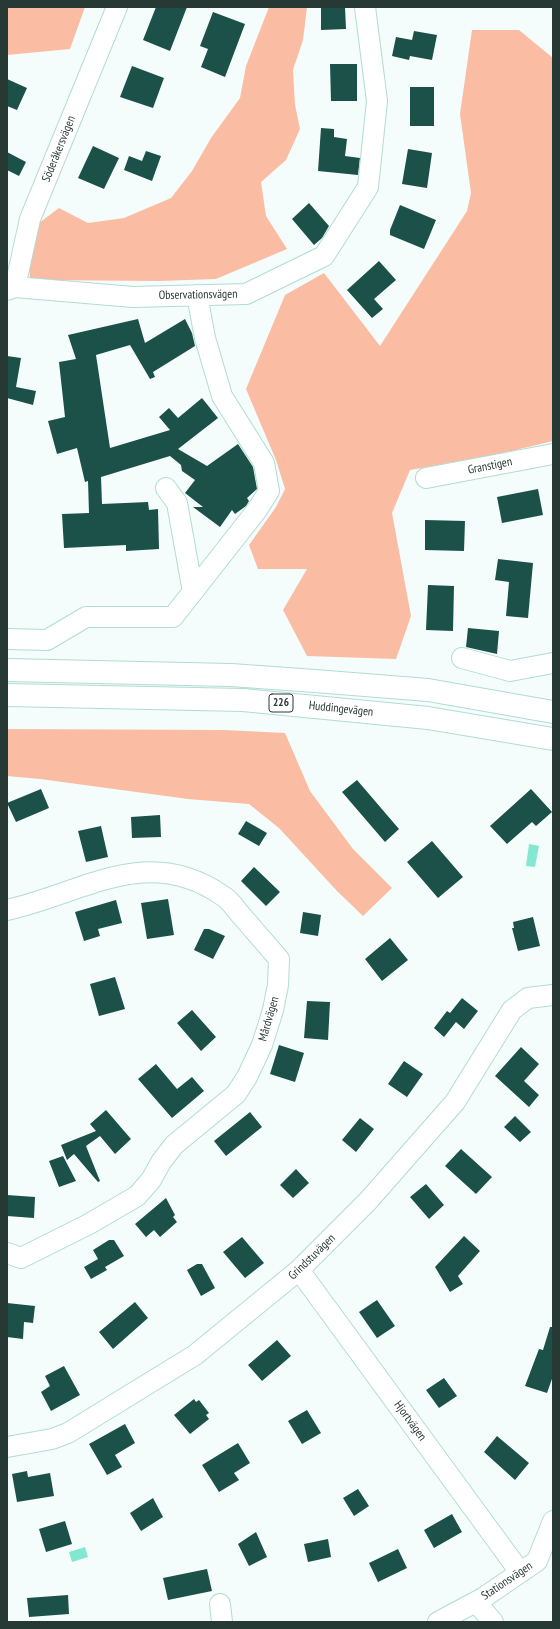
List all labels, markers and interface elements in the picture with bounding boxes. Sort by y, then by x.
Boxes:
street label: Söderåkersvägen [39,114,79,184]
street label: Observationsvägen [158,287,238,303]
street label: Granstigen [467,455,513,477]
road number: 226 [269,694,293,712]
street label: Huddingevägen [308,698,374,720]
street label: Mårdvägen [256,995,282,1043]
street label: Grindstuvägen [286,1231,338,1283]
street label: Hjortvägen [391,1398,429,1444]
street label: Stationsvägen [479,1559,535,1603]

